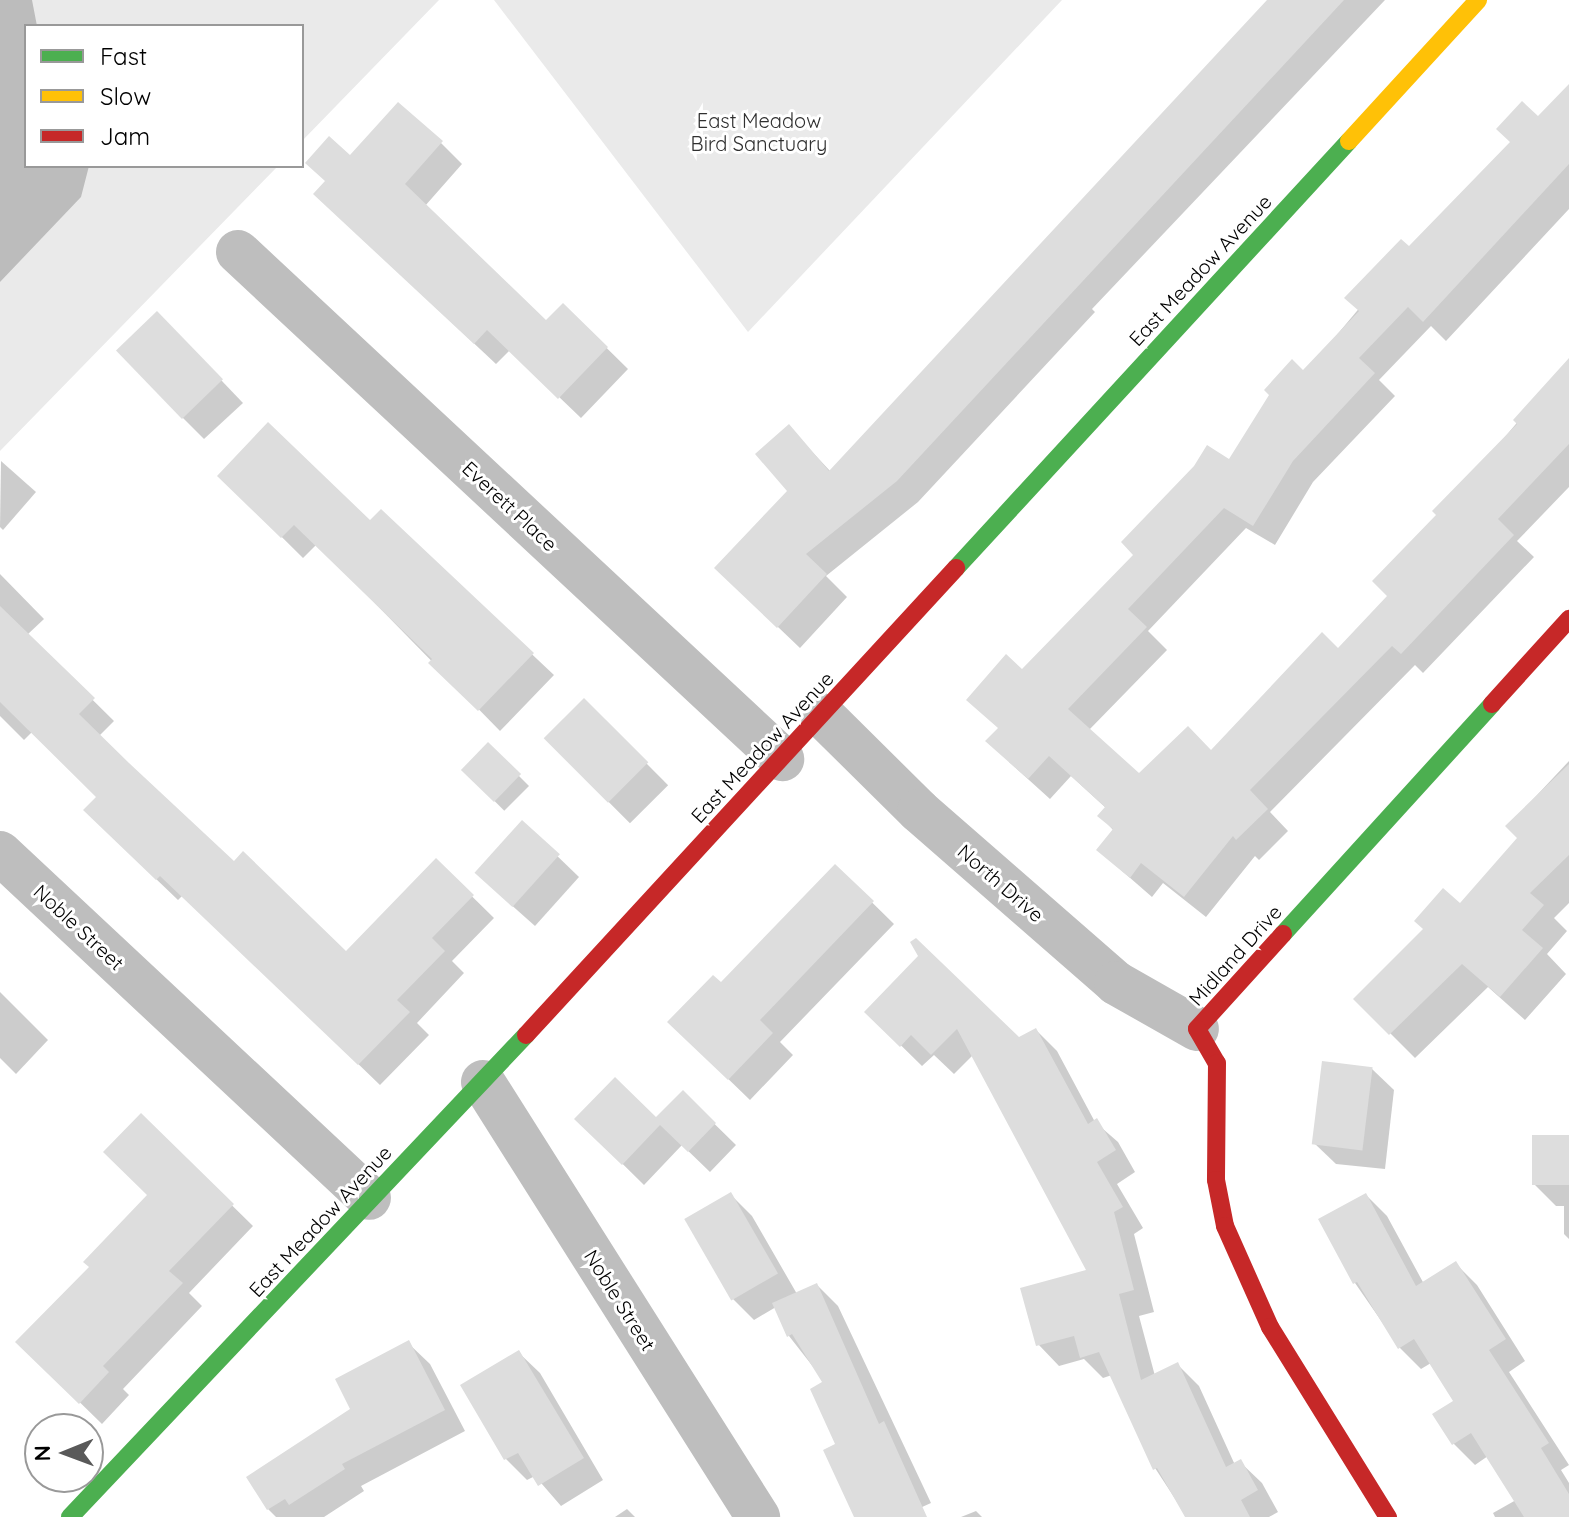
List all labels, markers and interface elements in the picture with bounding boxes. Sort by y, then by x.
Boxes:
legend [24,24,304,168]
text: Fast [100,41,147,71]
text: Slow [100,81,151,111]
park label: East Meadow Bird Sanctuary [691,108,827,155]
text: Jam [100,121,150,151]
street label: East Meadow Avenue [1124,189,1276,351]
street label: Everett Place [458,456,562,556]
street label: East Meadow Avenue [686,666,838,828]
street label: North Drive [953,839,1049,927]
street label: Noble Street [29,879,129,975]
street label: Midland Drive [1184,900,1286,1010]
street label: East Meadow Avenue [244,1140,396,1302]
street label: Noble Street [579,1245,661,1355]
north arrow [24,1413,104,1493]
text: N [28,1445,56,1462]

